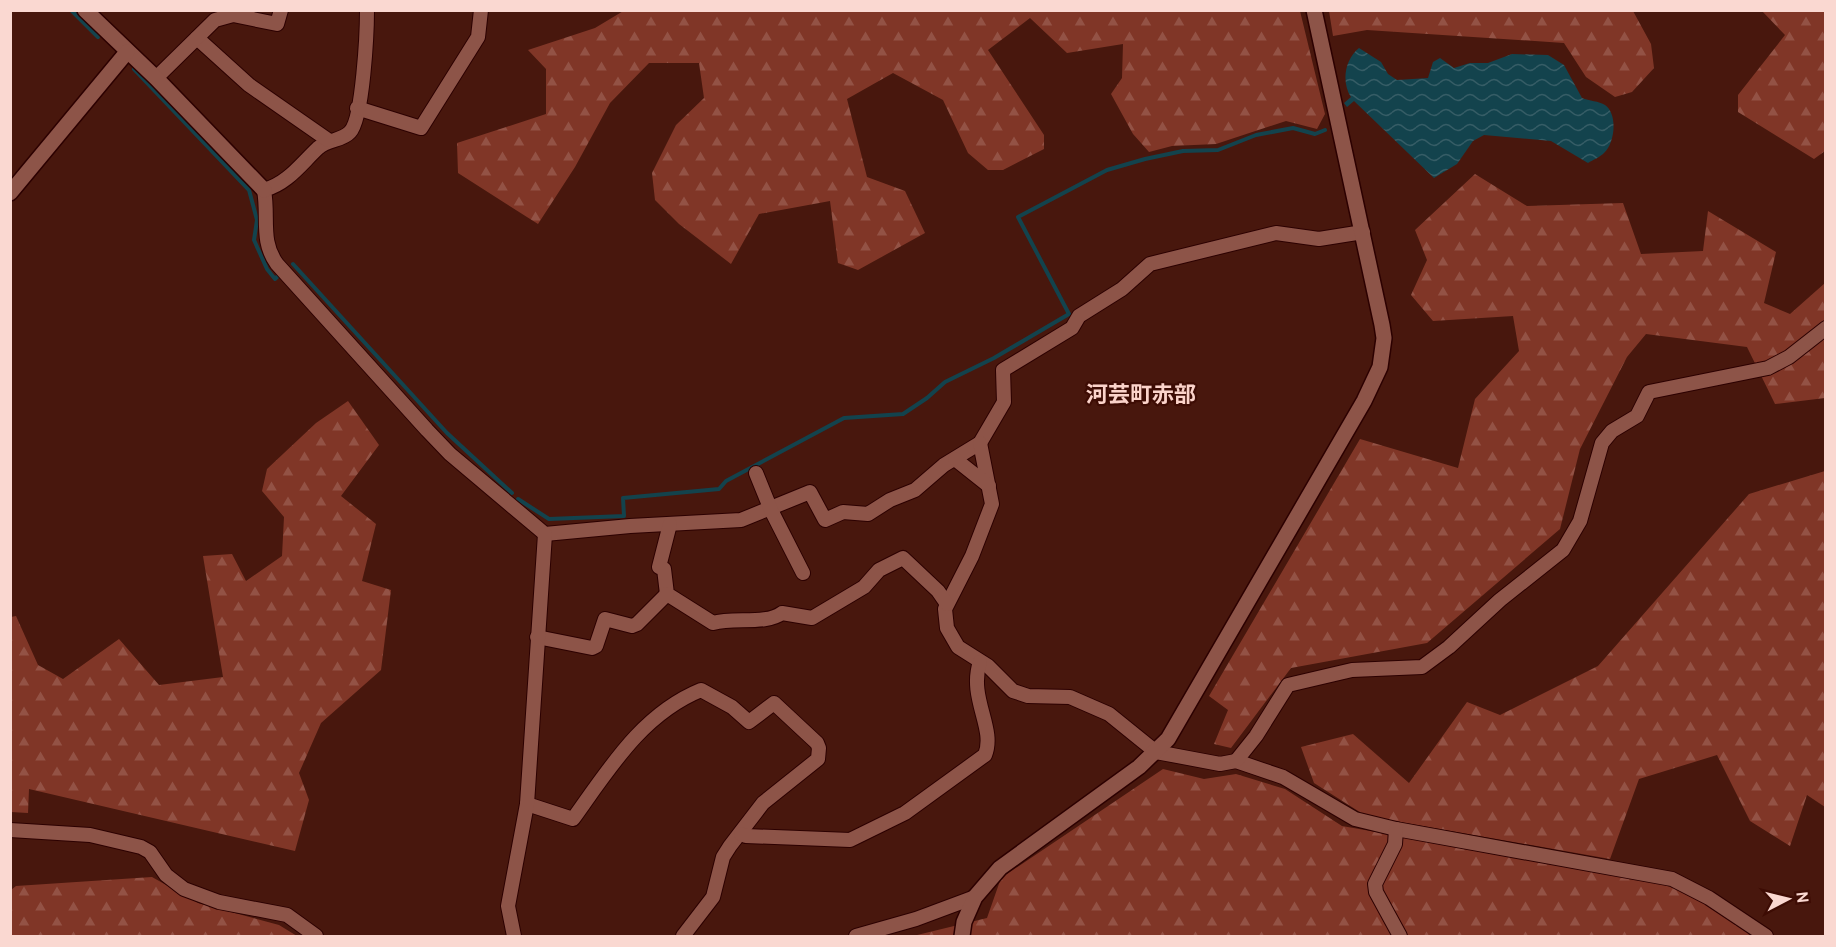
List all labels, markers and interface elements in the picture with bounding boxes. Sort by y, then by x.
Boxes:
district label: 河芸町赤部 [1086,383,1196,410]
north arrow [1758,869,1818,929]
text: N [1790,890,1812,904]

